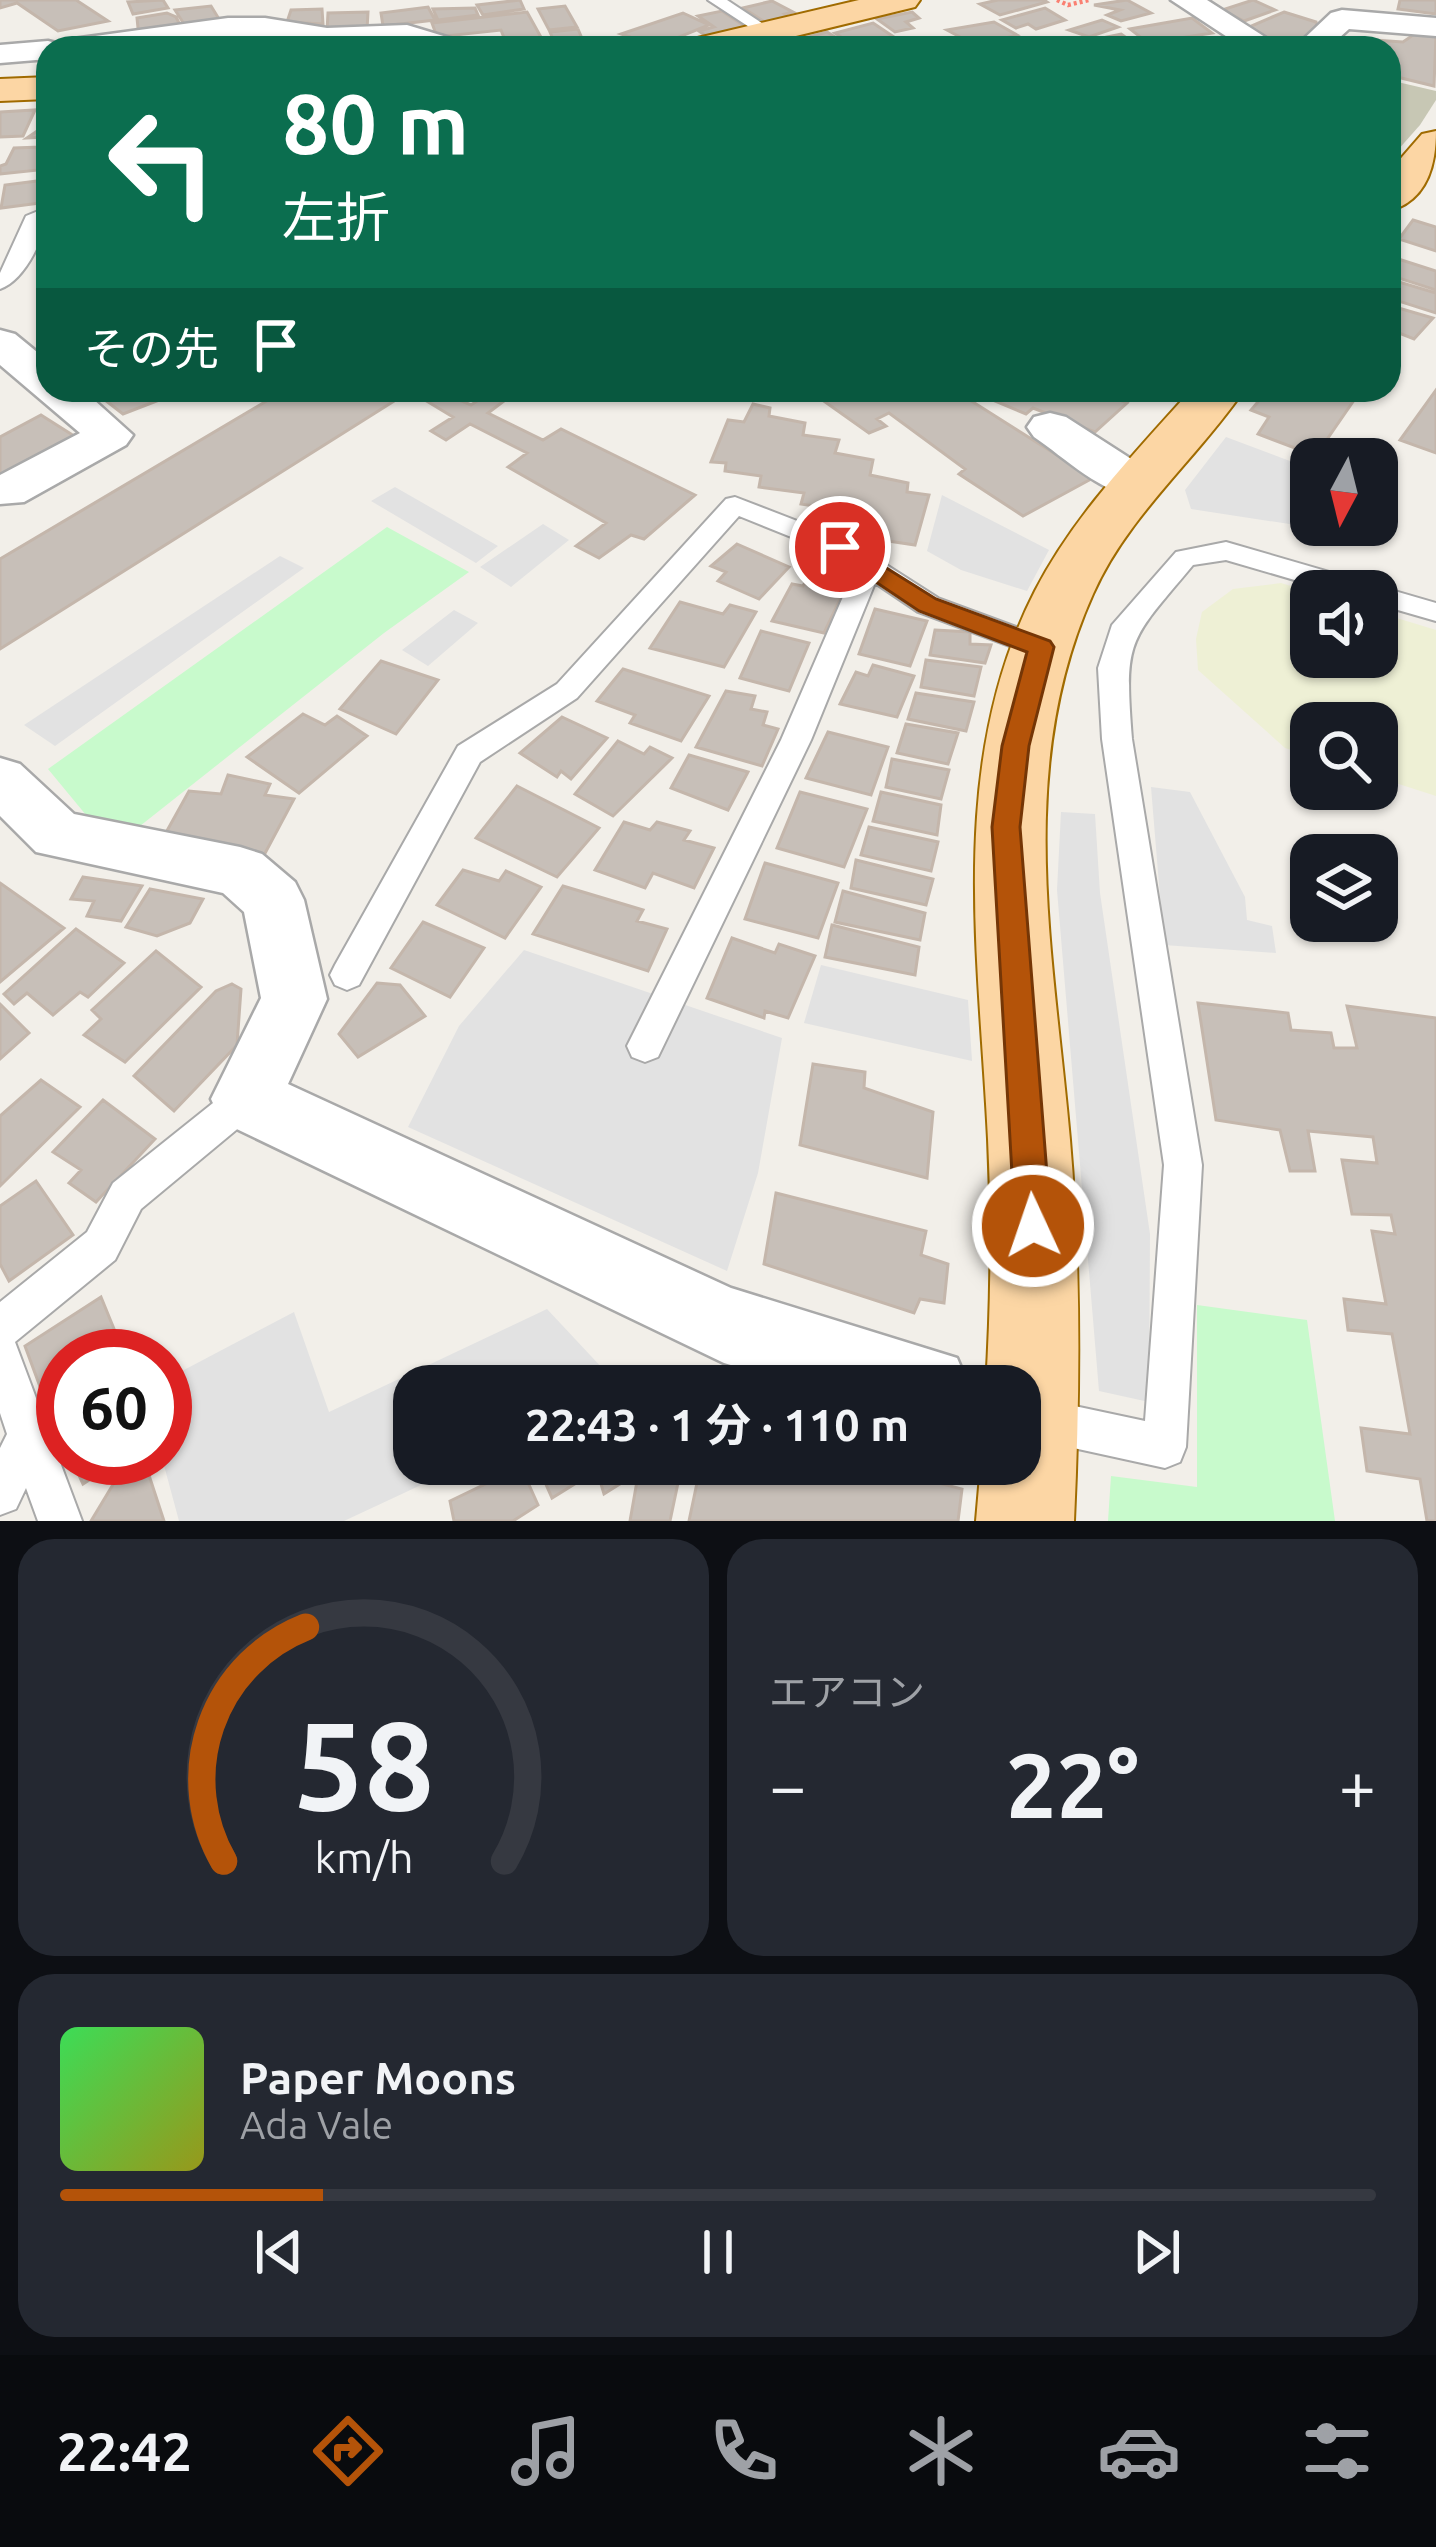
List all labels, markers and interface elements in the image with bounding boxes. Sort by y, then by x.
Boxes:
text: 80 m [282,76,469,170]
icon: left [84,84,240,240]
text: 左折 [282,187,390,247]
icon: arrive [243,312,309,378]
text: その先 [84,323,219,374]
north arrow [1290,438,1398,546]
map controls [1290,438,1398,942]
pin [789,496,891,598]
icon: arrive [807,514,873,580]
button: sound [1290,570,1398,678]
button: search [1290,702,1398,810]
button: layers [1290,834,1398,942]
position arrow [970,1163,1096,1289]
speed limit sign: 60 [36,1329,192,1485]
text: 22:43 · 1 分 · 110 m [525,1399,909,1450]
text: エアコン [769,1670,925,1713]
text: 58 [293,1694,434,1834]
text: 22° [1006,1734,1139,1835]
text: − [769,1748,806,1822]
text: + [1339,1748,1376,1822]
text: km/h [314,1832,413,1880]
text: Paper Moons [240,2052,516,2103]
text: Ada Vale [240,2103,393,2146]
icon: previous [246,2219,312,2285]
icon: pause [685,2219,751,2285]
icon: next [1124,2219,1190,2285]
icon: directions [306,2409,390,2493]
icon: music [504,2409,588,2493]
icon: phone [702,2409,786,2493]
icon: climate [899,2409,983,2493]
icon: car [1097,2409,1181,2493]
icon: filters [1295,2409,1379,2493]
text: 22:42 [57,2421,192,2481]

